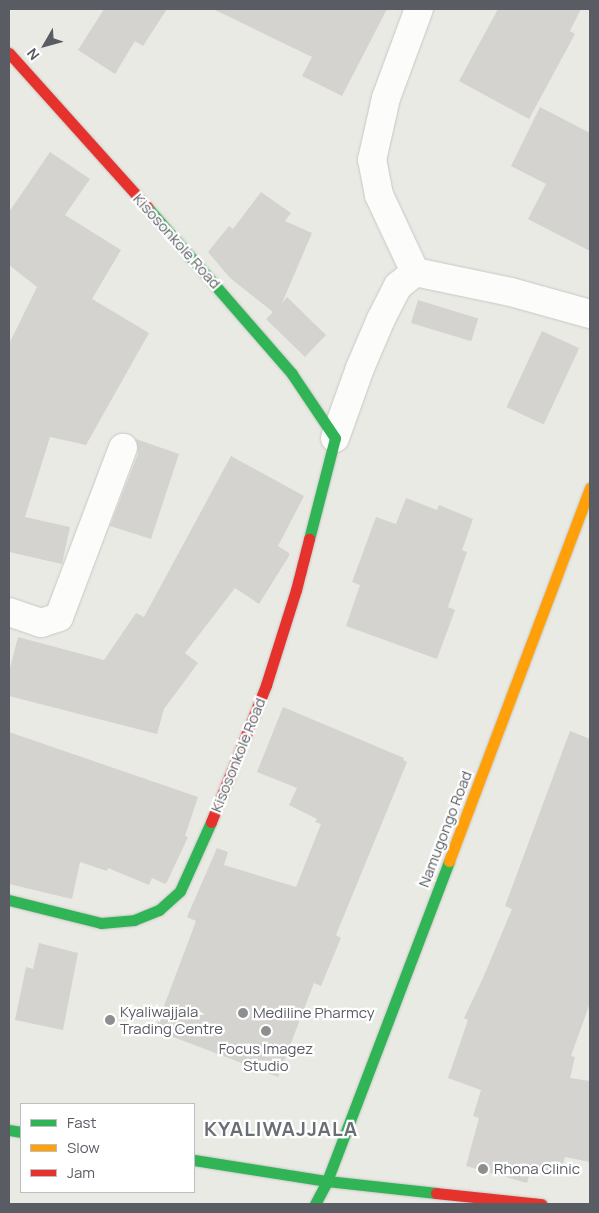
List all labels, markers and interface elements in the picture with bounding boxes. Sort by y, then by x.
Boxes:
north arrow [20,20,70,70]
text: N [22,45,43,64]
street label: Kisosonkole Road [130,190,224,292]
street label: Kisosonkole Road [207,695,269,815]
street label: Namugongo Road [415,768,475,890]
place label: Kyaliwajjala Trading Centre [120,1002,223,1037]
place label: Mediline Pharmcy [253,1004,375,1022]
marker: Mediline Pharmcy [237,1007,249,1019]
marker: Kyaliwajjala Trading Centre [104,1014,116,1026]
marker: Focus Imagez Studio [260,1025,272,1037]
place label: Focus Imagez Studio [219,1039,313,1074]
legend [20,1103,195,1193]
text: Fast [67,1112,96,1133]
district label: KYALIWAJJALA [202,1116,360,1140]
text: Slow [67,1137,100,1158]
place label: Rhona Clinic [494,1160,580,1178]
text: Jam [67,1162,95,1183]
marker: Rhona Clinic [476,1162,490,1176]

